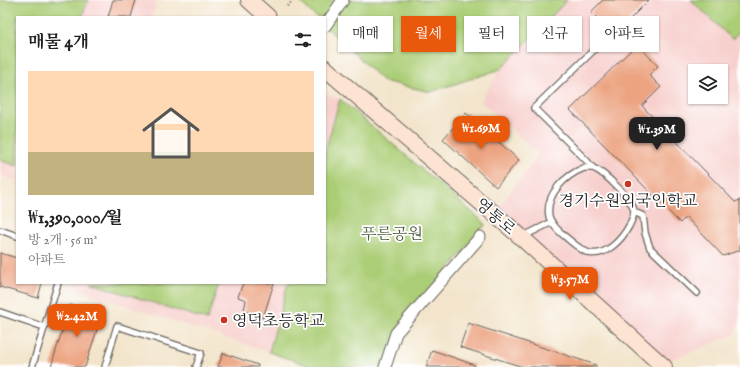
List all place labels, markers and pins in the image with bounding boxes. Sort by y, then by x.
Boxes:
pin: ₩1.69M [448,116,514,150]
pin: ₩1.39M [624,117,690,151]
marker: 경기수원외국인학교 [623,179,633,189]
place label: 경기수원외국인학교 [558,192,698,212]
pin: ₩3.57M [537,267,603,301]
pin: ₩2.42M [44,304,110,338]
place label: 영덕초등학교 [232,312,325,332]
marker: 영덕초등학교 [219,315,229,325]

